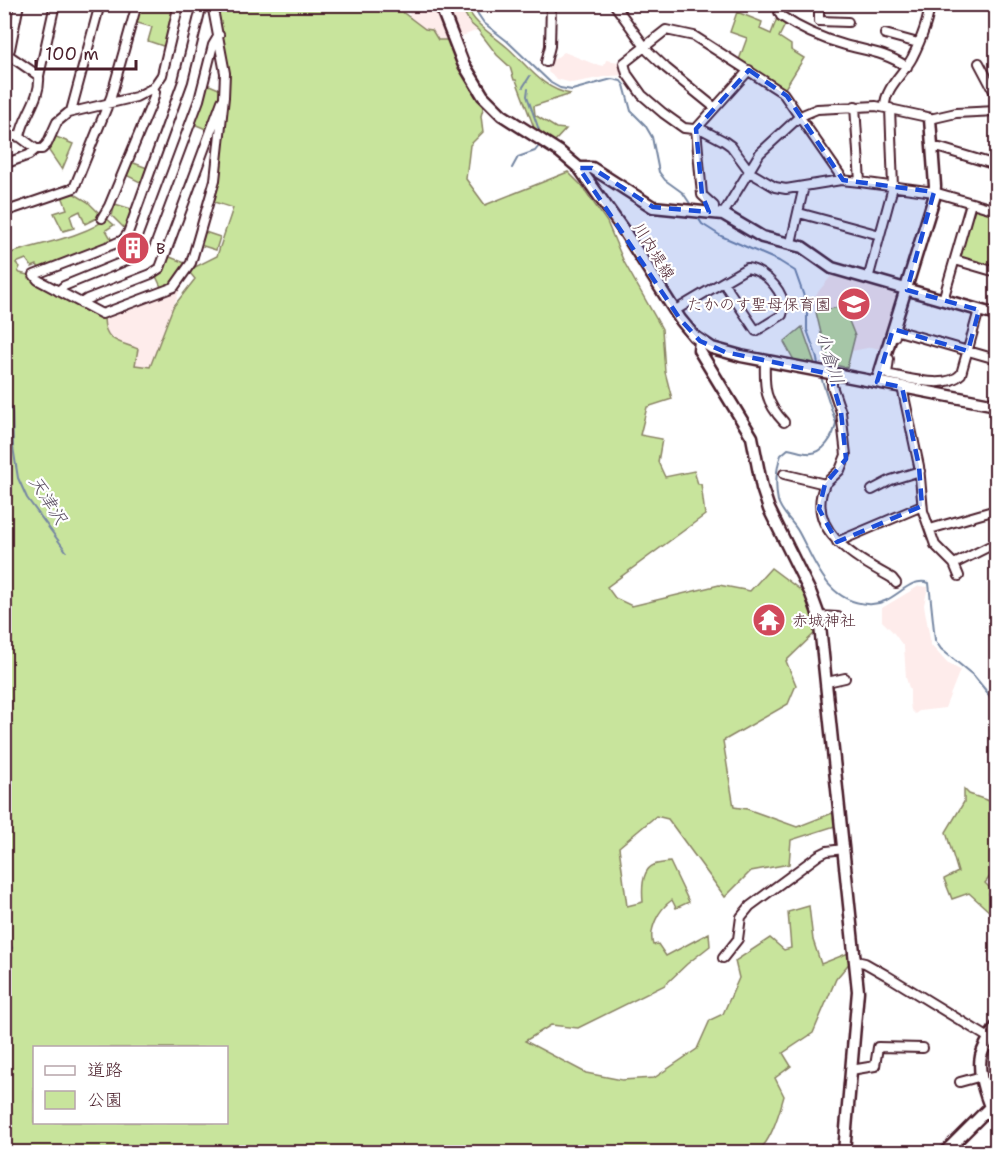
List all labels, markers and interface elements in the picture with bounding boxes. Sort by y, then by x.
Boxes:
scale bar [36,33,136,71]
text: 100 m [45,42,99,66]
street label: 川内堤線 [628,218,680,284]
building icon: B [115,230,151,266]
place label: B [156,238,165,259]
school or university icon: たかのす聖母保育園 [836,286,872,322]
place label: たかのす聖母保育園 [687,294,831,315]
water label: 小倉川 [811,329,849,387]
water label: 天津沢 [23,471,73,530]
temple icon: 赤城神社 [751,602,787,638]
place label: 赤城神社 [792,610,856,631]
legend [33,1046,228,1124]
text: 道路 [87,1058,123,1082]
text: 公園 [87,1088,123,1112]

